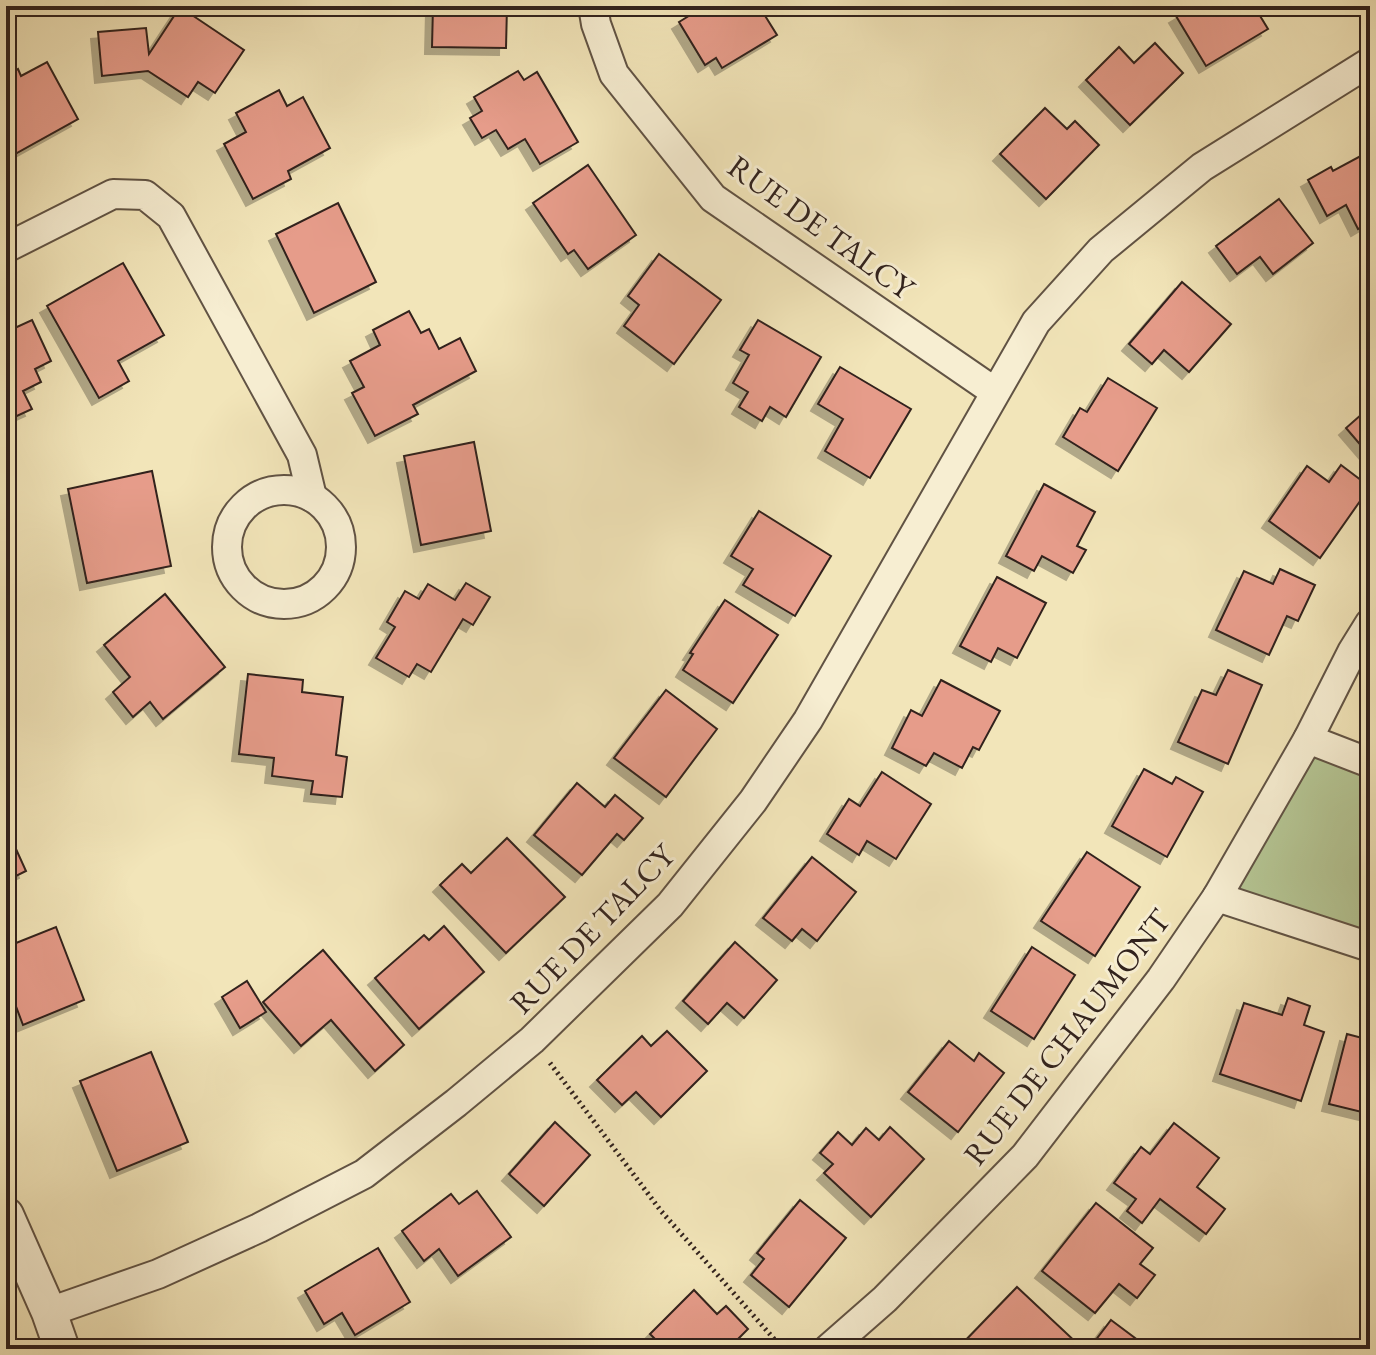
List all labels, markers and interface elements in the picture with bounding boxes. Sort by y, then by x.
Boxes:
street label: RUE DE TALCY [720,145,924,310]
street label: RUE DE TALCY [500,834,685,1023]
street label: RUE DE CHAUMONT [954,900,1181,1174]

